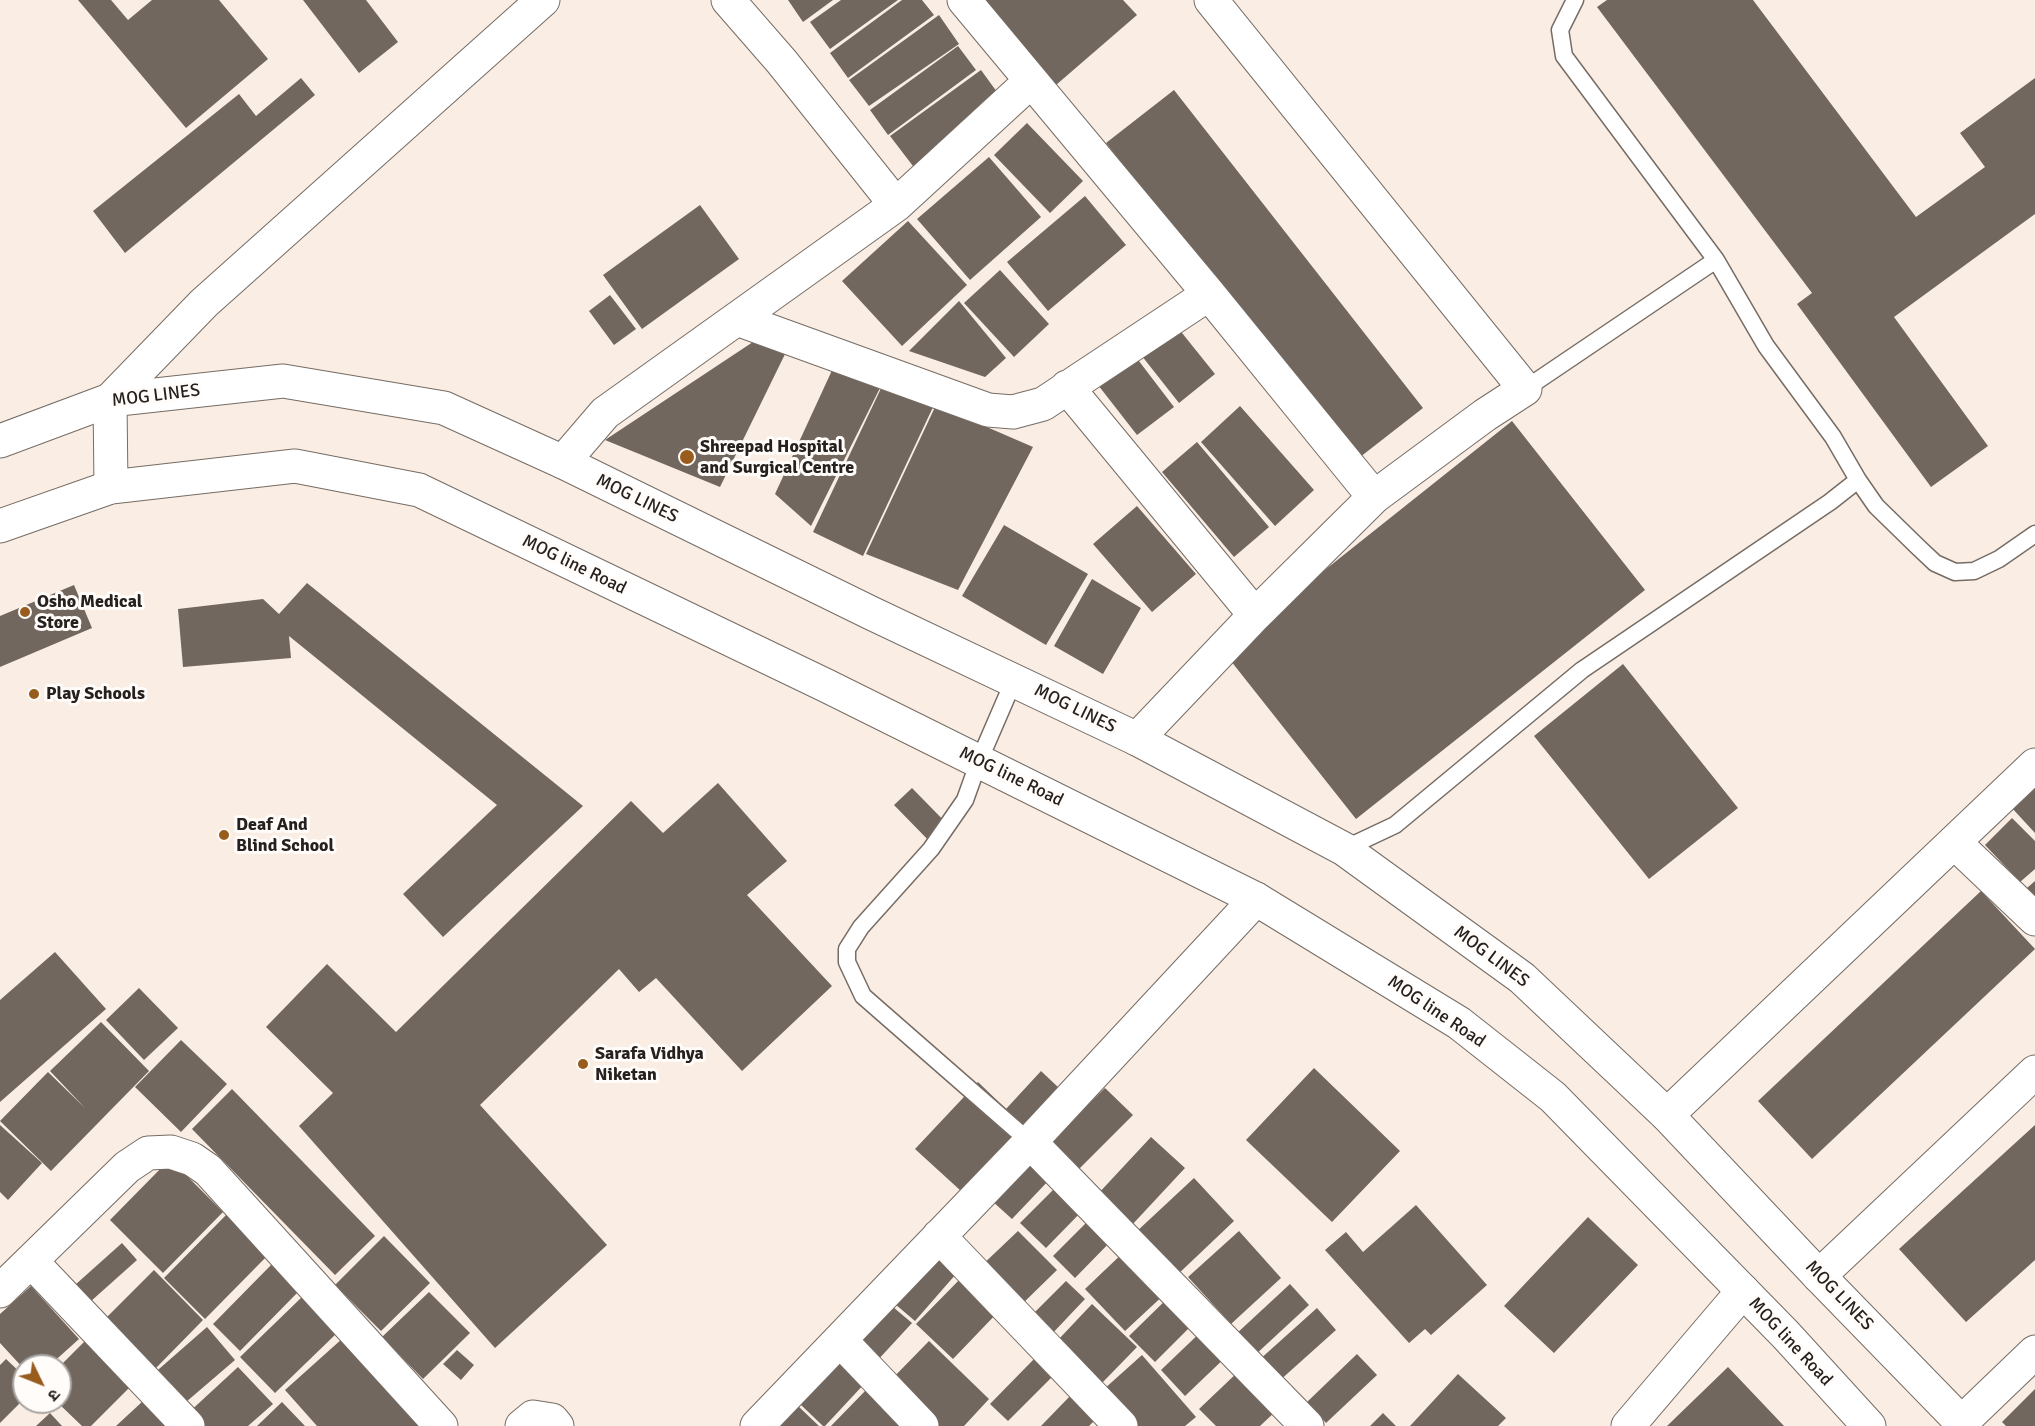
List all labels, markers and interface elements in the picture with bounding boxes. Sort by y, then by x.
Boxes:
street label: MOG LINES [111,380,201,412]
place label: Shreepad Hospital and Surgical Centre [700,436,854,478]
marker: Shreepad Hospital and Surgical Centre [678,448,696,466]
street label: MOG LINES [592,470,682,528]
street label: MOG line Road [518,530,630,600]
place label: Osho Medical Store [37,591,142,634]
marker: Osho Medical Store [18,605,32,619]
street label: MOG LINES [1030,680,1120,738]
place label: Play Schools [46,683,145,705]
marker: Play Schools [27,687,41,701]
street label: MOG line Road [955,742,1067,812]
place label: Deaf And Blind School [236,814,334,856]
marker: Deaf And Blind School [217,828,231,842]
street label: MOG LINES [1449,922,1533,992]
street label: MOG line Road [1383,971,1489,1053]
place label: Sarafa Vidhya Niketan [595,1043,704,1086]
marker: Sarafa Vidhya Niketan [576,1057,590,1071]
street label: MOG LINES [1800,1257,1878,1335]
street label: MOG line Road [1743,1293,1837,1391]
north arrow [12,1354,72,1414]
text: उ [43,1385,64,1405]

